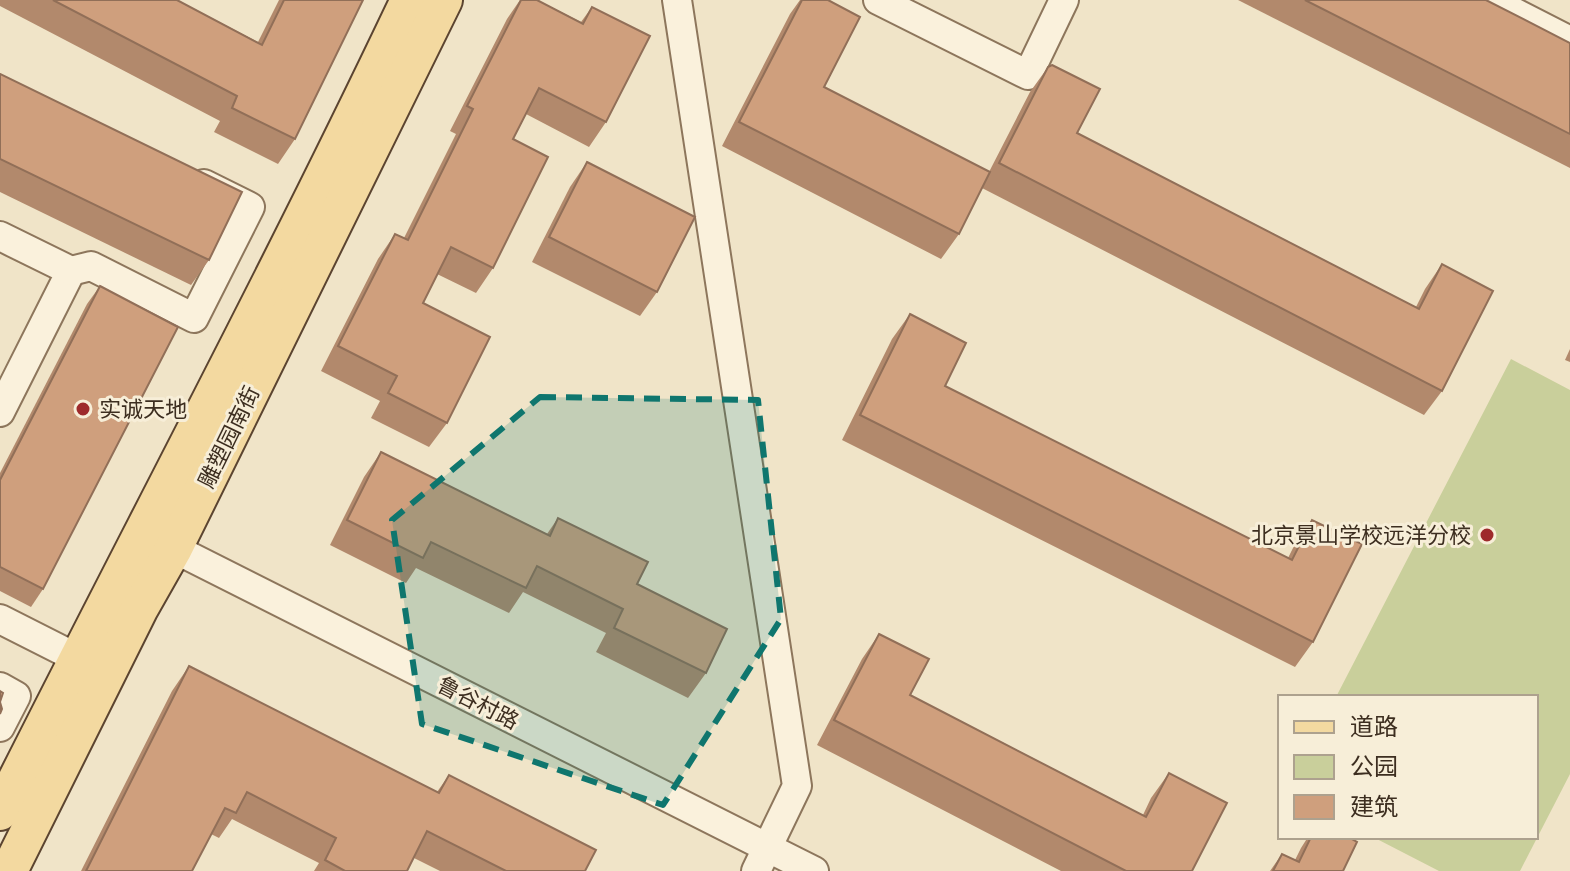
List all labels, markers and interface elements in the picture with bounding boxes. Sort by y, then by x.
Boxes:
street label: 雕塑园南街 [194,382,264,492]
place label: 实诚天地 [99,397,187,422]
marker: 实诚天地 [74,400,92,418]
place label: 北京景山学校远洋分校 [1251,523,1471,548]
marker: 北京景山学校远洋分校 [1478,526,1496,544]
street label: 鲁谷村路 [433,672,523,734]
legend [1278,695,1538,839]
text: 道路 [1350,713,1398,740]
text: 公园 [1350,753,1398,780]
text: 建筑 [1350,793,1398,820]

